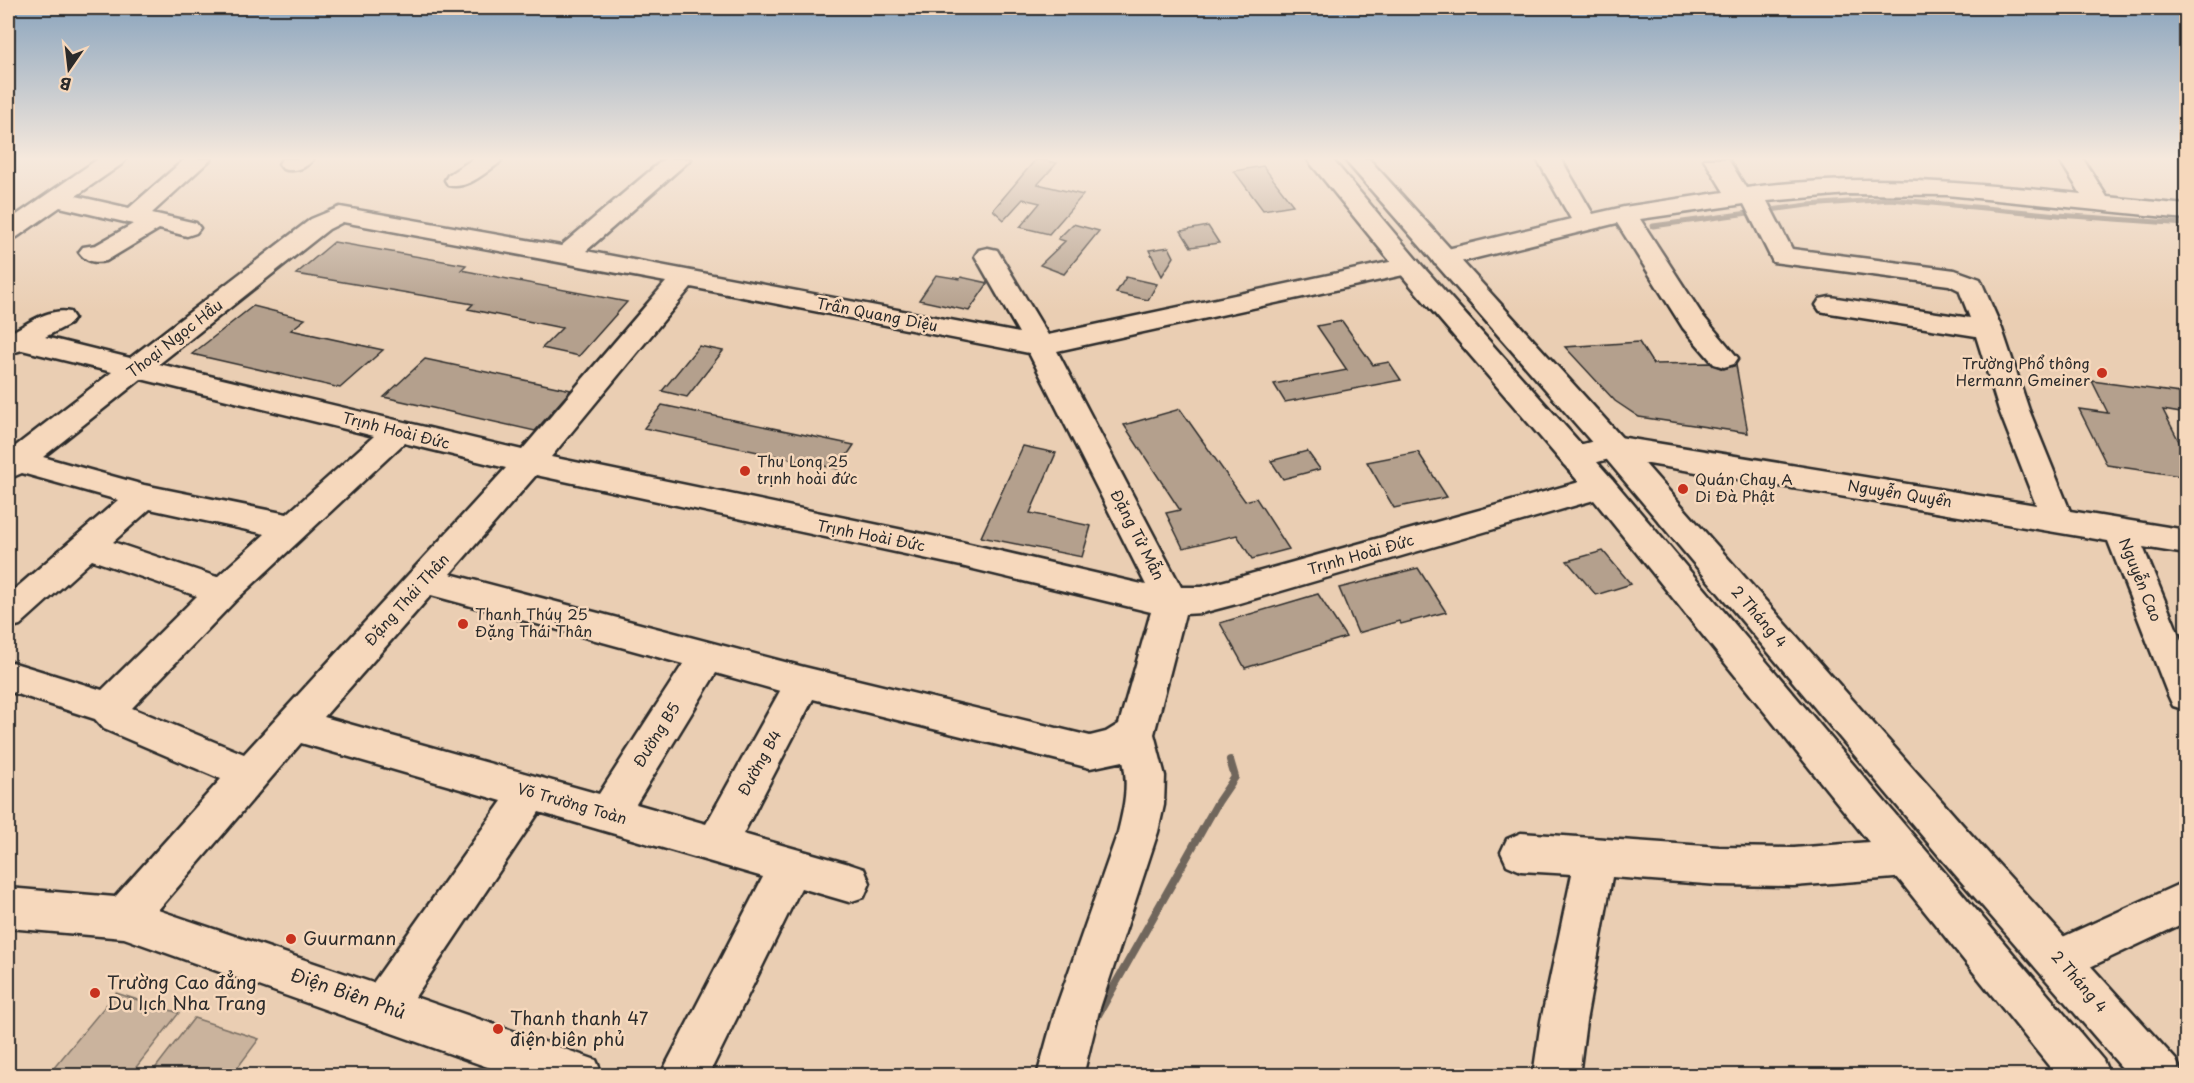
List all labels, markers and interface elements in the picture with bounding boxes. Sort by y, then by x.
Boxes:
north arrow [39,39,99,99]
text: B [57,72,73,97]
street label: Trần Quang Diệu [815,291,940,337]
street label: Thoại Ngọc Hầu [121,293,227,383]
place label: Trường Phổ thông Hermann Gmeiner [1956,351,2090,391]
marker: Trường Phổ thông Hermann Gmeiner [2095,366,2109,380]
street label: Trịnh Hoài Đức [340,405,453,454]
place label: Thu Long 25 trịnh hoài đức [757,449,858,489]
marker: Thu Long 25 trịnh hoài đức [738,464,752,478]
place label: Quán Chay A Di Đà Phật [1695,467,1793,507]
street label: Nguyễn Quyền [1846,473,1954,512]
marker: Quán Chay A Di Đà Phật [1676,482,1690,496]
street label: Đặng Tử Mẫn [1106,485,1171,584]
street label: Trịnh Hoài Đức [815,513,928,556]
street label: Trịnh Hoài Đức [1305,527,1417,580]
street label: Nguyễn Cao [2114,534,2169,625]
street label: Đặng Thái Thân [358,548,454,650]
street label: 2 Tháng 4 [1727,580,1794,652]
place label: Thanh Thúy 25 Đặng Thái Thân [475,602,592,642]
marker: Thanh Thúy 25 Đặng Thái Thân [456,617,470,631]
street label: Đường B5 [627,697,685,771]
street label: Đường B4 [731,725,786,800]
street label: Võ Trường Toàn [515,776,630,829]
place label: Guurmann [303,924,396,951]
marker: Guurmann [284,932,298,946]
street label: 2 Tháng 4 [2047,945,2114,1017]
street label: Điện Biên Phủ [287,960,410,1025]
place label: Trường Cao đẳng Du lịch Nha Trang [107,968,266,1016]
marker: Trường Cao đẳng Du lịch Nha Trang [88,986,102,1000]
place label: Thanh thanh 47 điện biên phủ [510,1004,649,1052]
marker: Thanh thanh 47 điện biên phủ [491,1022,505,1036]

